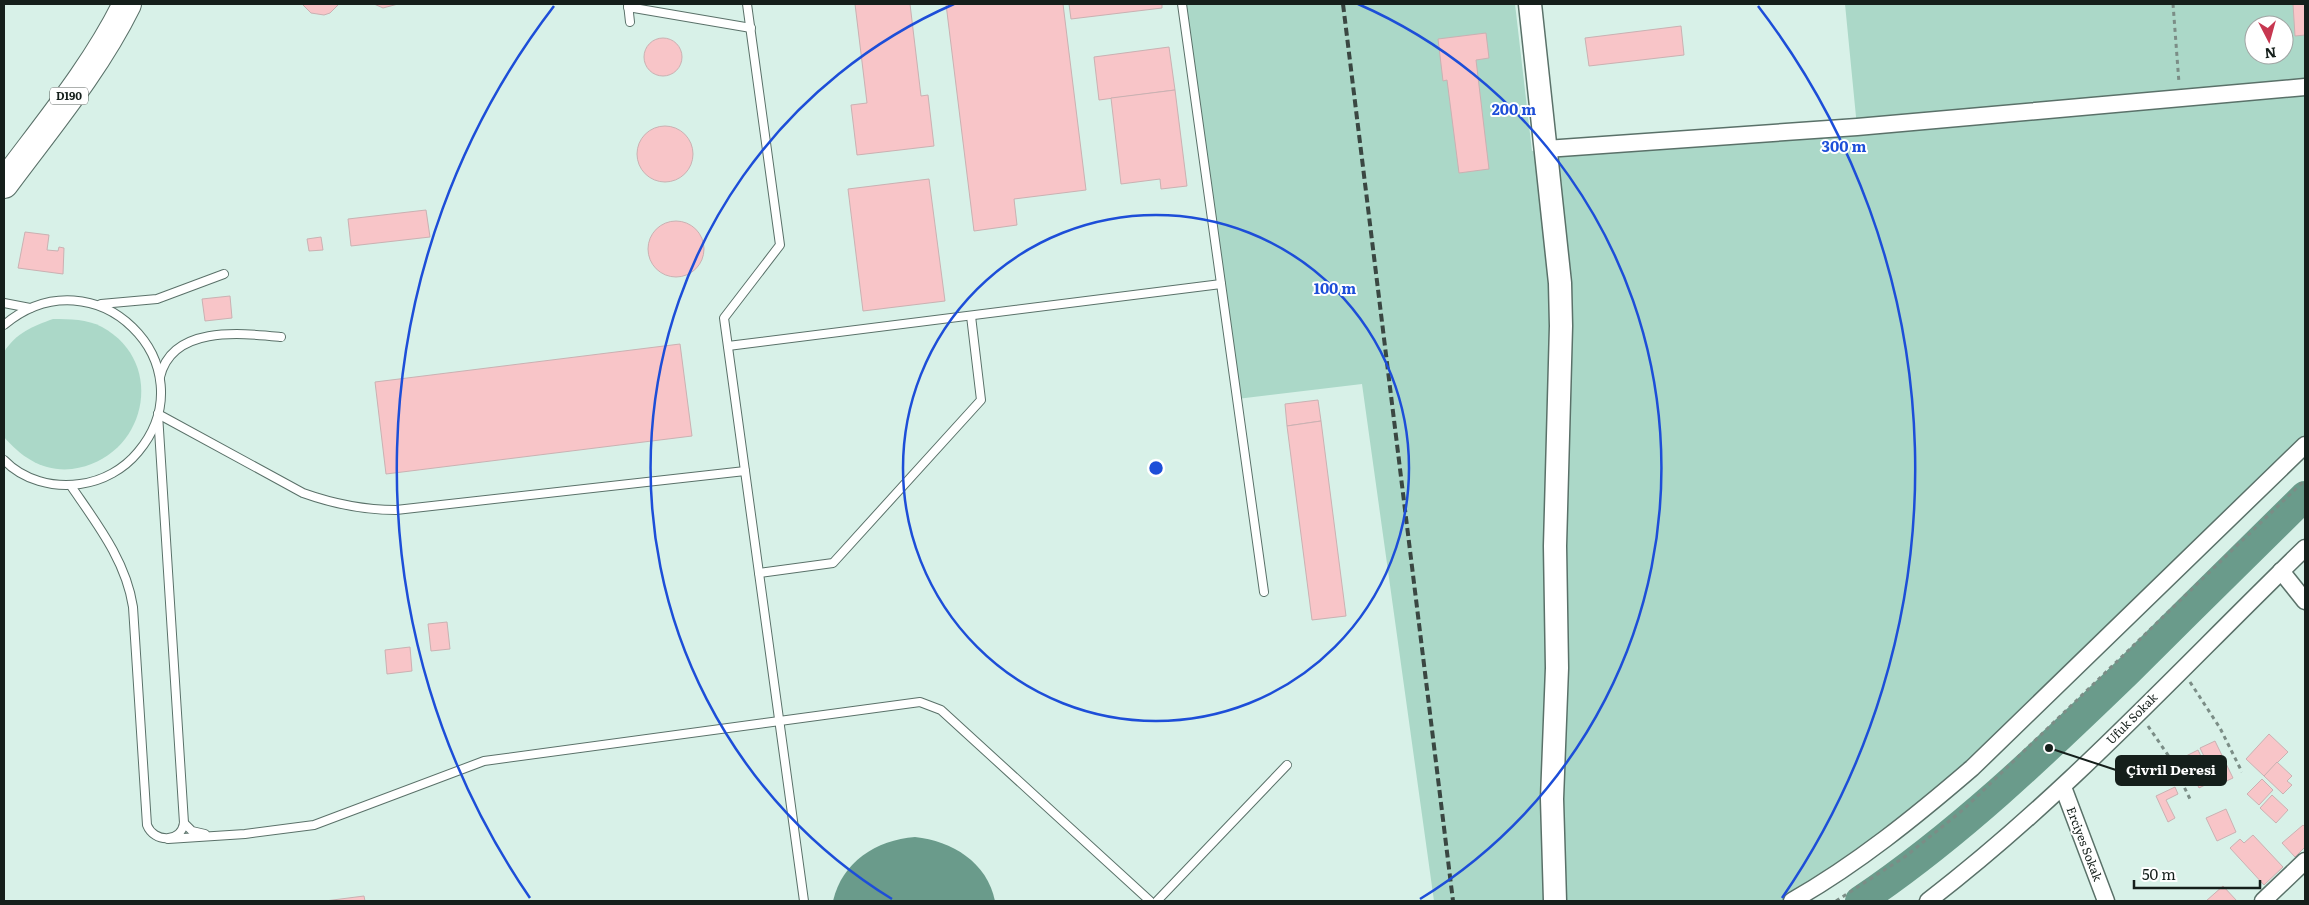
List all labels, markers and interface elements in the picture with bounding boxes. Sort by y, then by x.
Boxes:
north arrow [2244,15,2294,65]
text: N [2263,43,2277,65]
road number: D190 [50,88,88,104]
text: 200 m [1492,97,1536,120]
text: 300 m [1822,134,1866,157]
text: 100 m [1314,276,1356,299]
centre of rings [1147,459,1165,477]
street label: Ufuk Sokak [2101,688,2162,748]
callout: Çivril Deresi [2116,756,2226,785]
text: Çivril Deresi [2126,759,2216,779]
street label: Erciyes Sokak [2062,804,2108,884]
scale bar [2134,858,2260,890]
text: 50 m [2142,862,2176,885]

